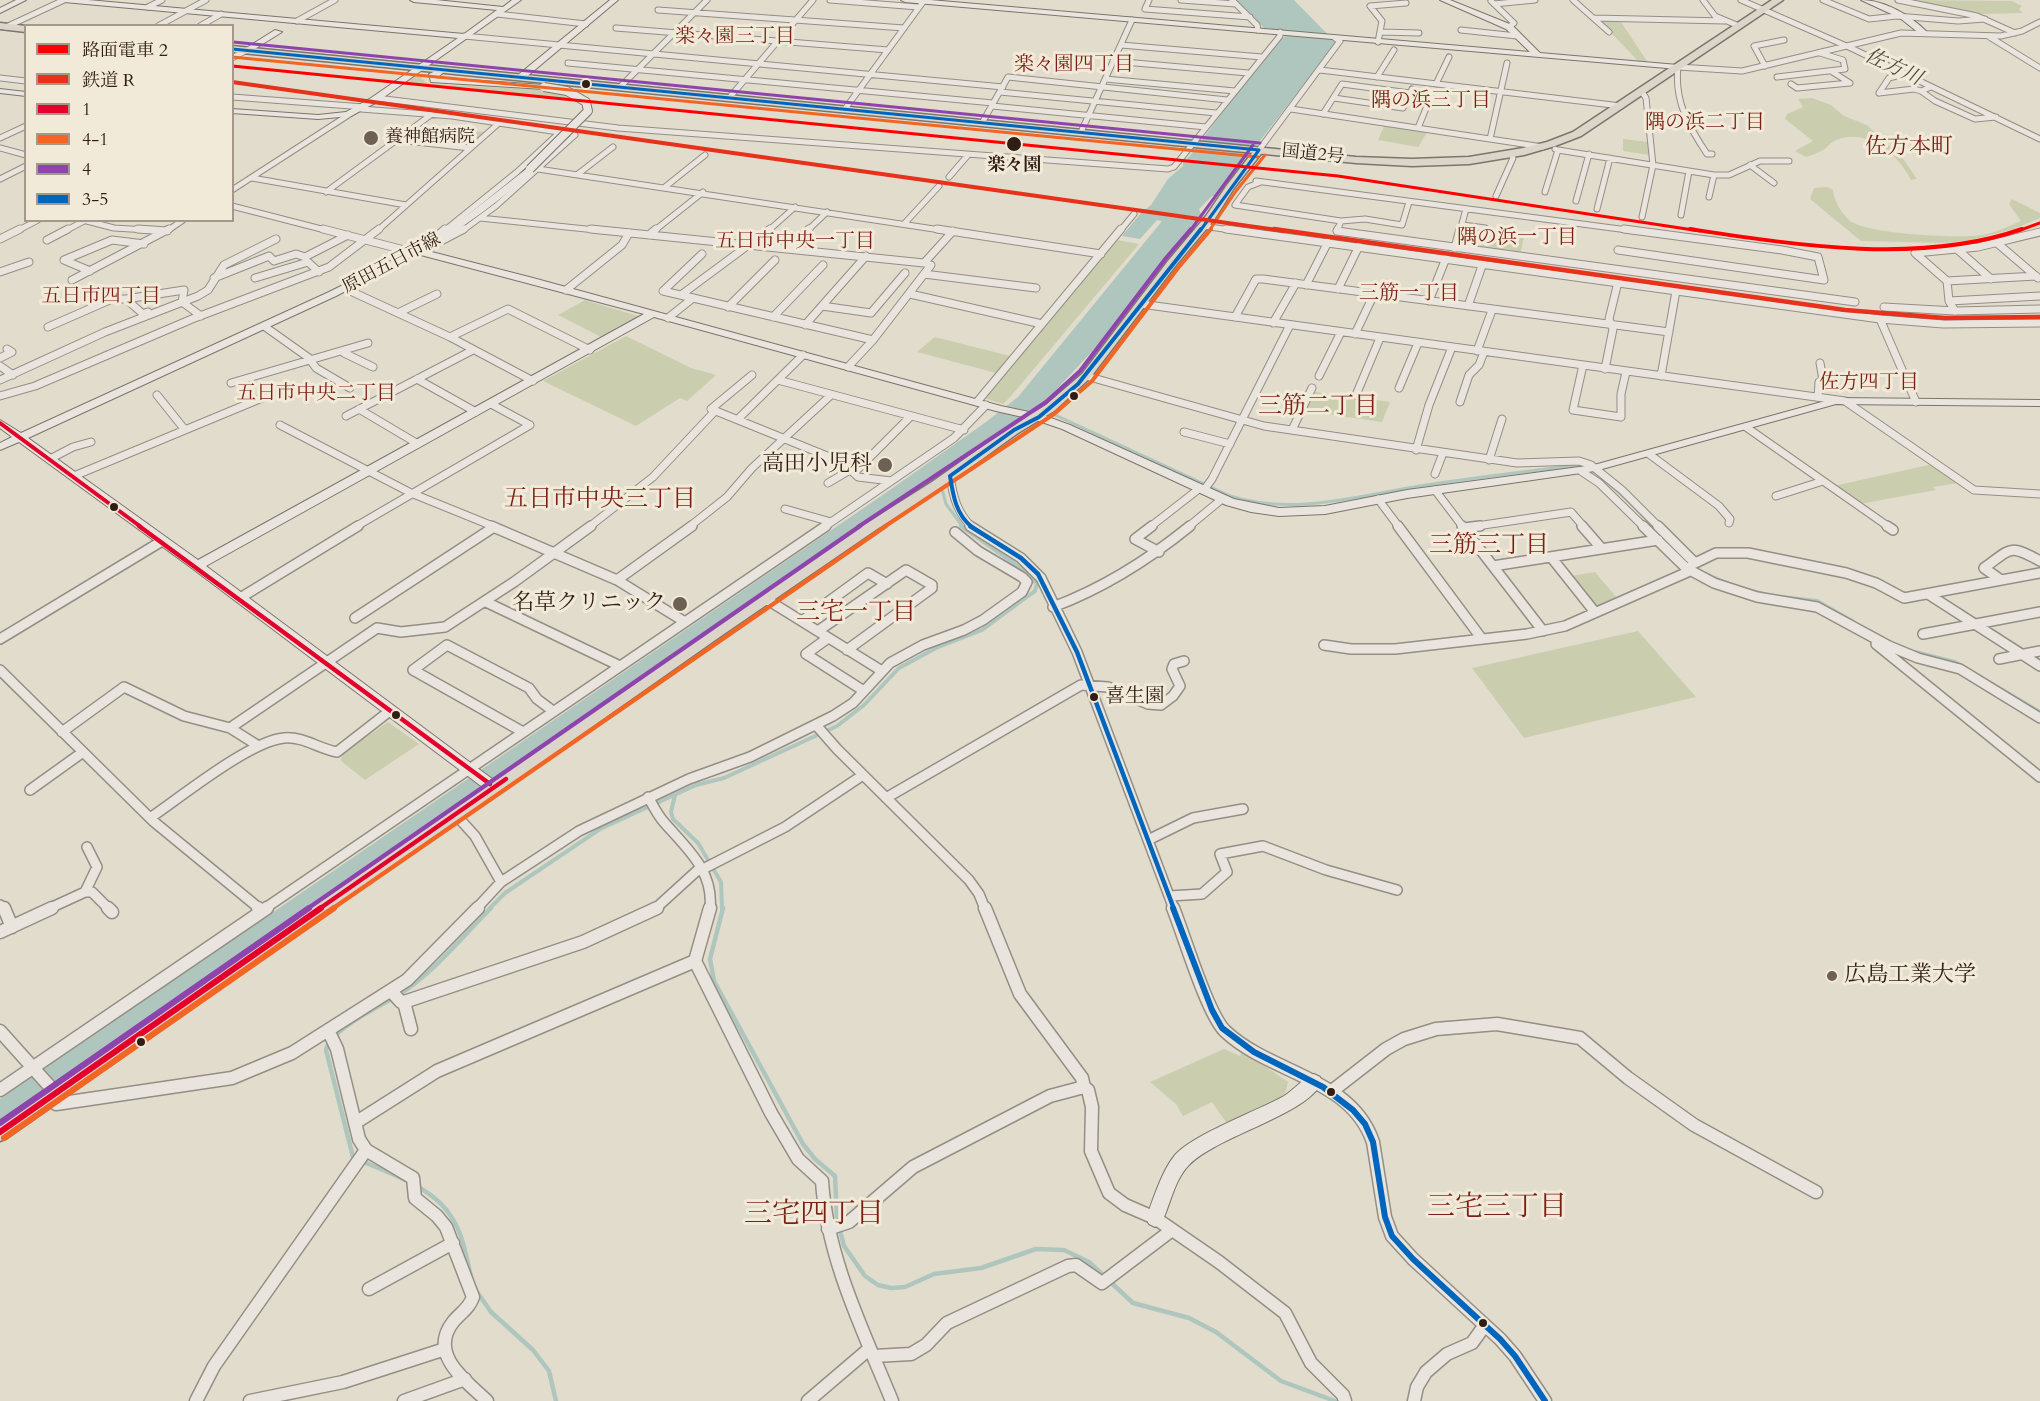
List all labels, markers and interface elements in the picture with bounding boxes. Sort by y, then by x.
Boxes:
legend [24,24,234,222]
district label: 楽々園三丁目 [675,25,795,49]
text: 路面電車 2 [82,38,168,63]
water label: 佐方川 [1861,44,1925,92]
district label: 楽々園四丁目 [1014,53,1134,77]
text: 鉄道 R [82,68,135,93]
unlabelled marker [580,78,592,90]
district label: 隅の浜三丁目 [1371,89,1491,113]
text: 1 [82,97,91,122]
district label: 隅の浜二丁目 [1645,111,1765,135]
text: 4-1 [82,127,108,152]
place label: 養神館病院 [385,127,475,149]
marker: 養神館病院 [362,129,380,147]
marker: 楽々園 [1005,135,1023,153]
district label: 佐方本町 [1865,135,1953,161]
street label: 国道2号 [1280,141,1346,169]
place label: 楽々園 [987,155,1041,177]
text: 4 [82,157,91,182]
text: 3-5 [82,187,108,212]
district label: 隅の浜一丁目 [1457,226,1577,250]
street label: 原田五日市線 [339,229,445,299]
district label: 五日市中央一丁目 [715,230,875,254]
district label: 三筋一丁目 [1359,282,1459,306]
district label: 五日市四丁目 [41,285,161,309]
district label: 佐方四丁目 [1819,371,1919,395]
district label: 五日市中央二丁目 [236,382,396,406]
unlabelled marker [1068,390,1080,402]
district label: 三筋二丁目 [1258,393,1378,421]
place label: 高田小児科 [762,452,872,478]
marker: 高田小児科 [876,456,894,474]
district label: 五日市中央三丁目 [504,486,696,514]
unlabelled marker [108,501,120,513]
district label: 三筋三丁目 [1429,532,1549,560]
place label: 名草クリニック [512,591,666,617]
marker: 名草クリニック [671,595,689,613]
district label: 三宅一丁目 [796,599,916,627]
place label: 喜生園 [1105,685,1165,709]
marker: 喜生園 [1088,691,1100,703]
unlabelled marker [390,709,402,721]
place label: 広島工業大学 [1844,963,1976,989]
marker: 広島工業大学 [1825,969,1839,983]
unlabelled marker [135,1036,147,1048]
unlabelled marker [1325,1086,1337,1098]
district label: 三宅三丁目 [1427,1192,1567,1226]
district label: 三宅四丁目 [744,1199,884,1233]
unlabelled marker [1477,1317,1489,1329]

